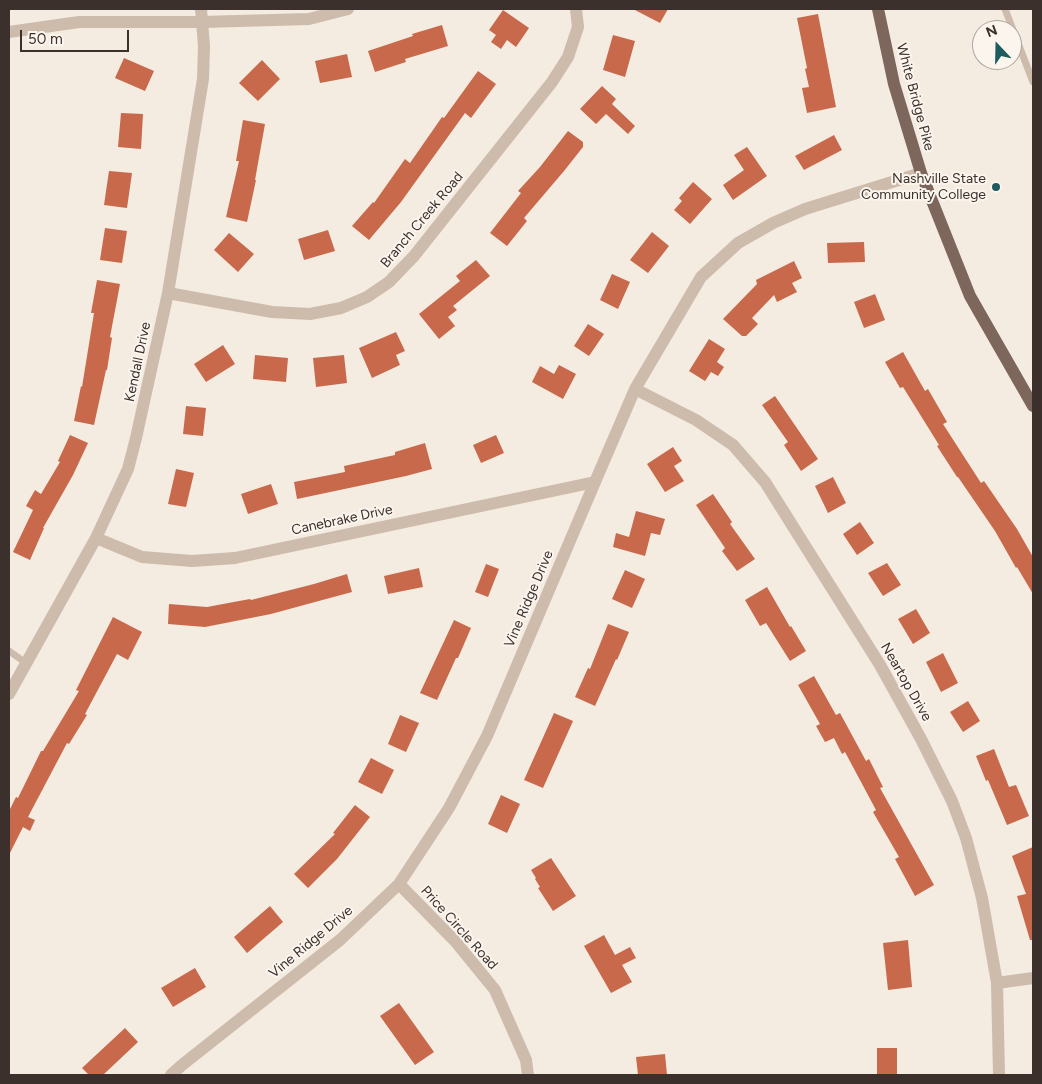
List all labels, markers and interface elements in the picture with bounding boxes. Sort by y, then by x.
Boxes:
scale bar [22,20,131,52]
north arrow [972,20,1022,70]
text: N [984,22,1000,41]
text: 50 m [28,30,63,48]
street label: White Bridge Pike [893,41,937,153]
street label: Branch Creek Road [377,169,467,271]
place label: Nashville State Community College [861,171,986,203]
marker: Nashville State Community College [990,181,1002,193]
street label: Kendall Drive [121,321,155,403]
street label: Canebrake Drive [290,501,394,539]
street label: Vine Ridge Drive [501,548,557,650]
street label: Neartop Drive [877,640,935,724]
street label: Price Circle Road [417,883,501,973]
street label: Vine Ridge Drive [266,902,356,982]

